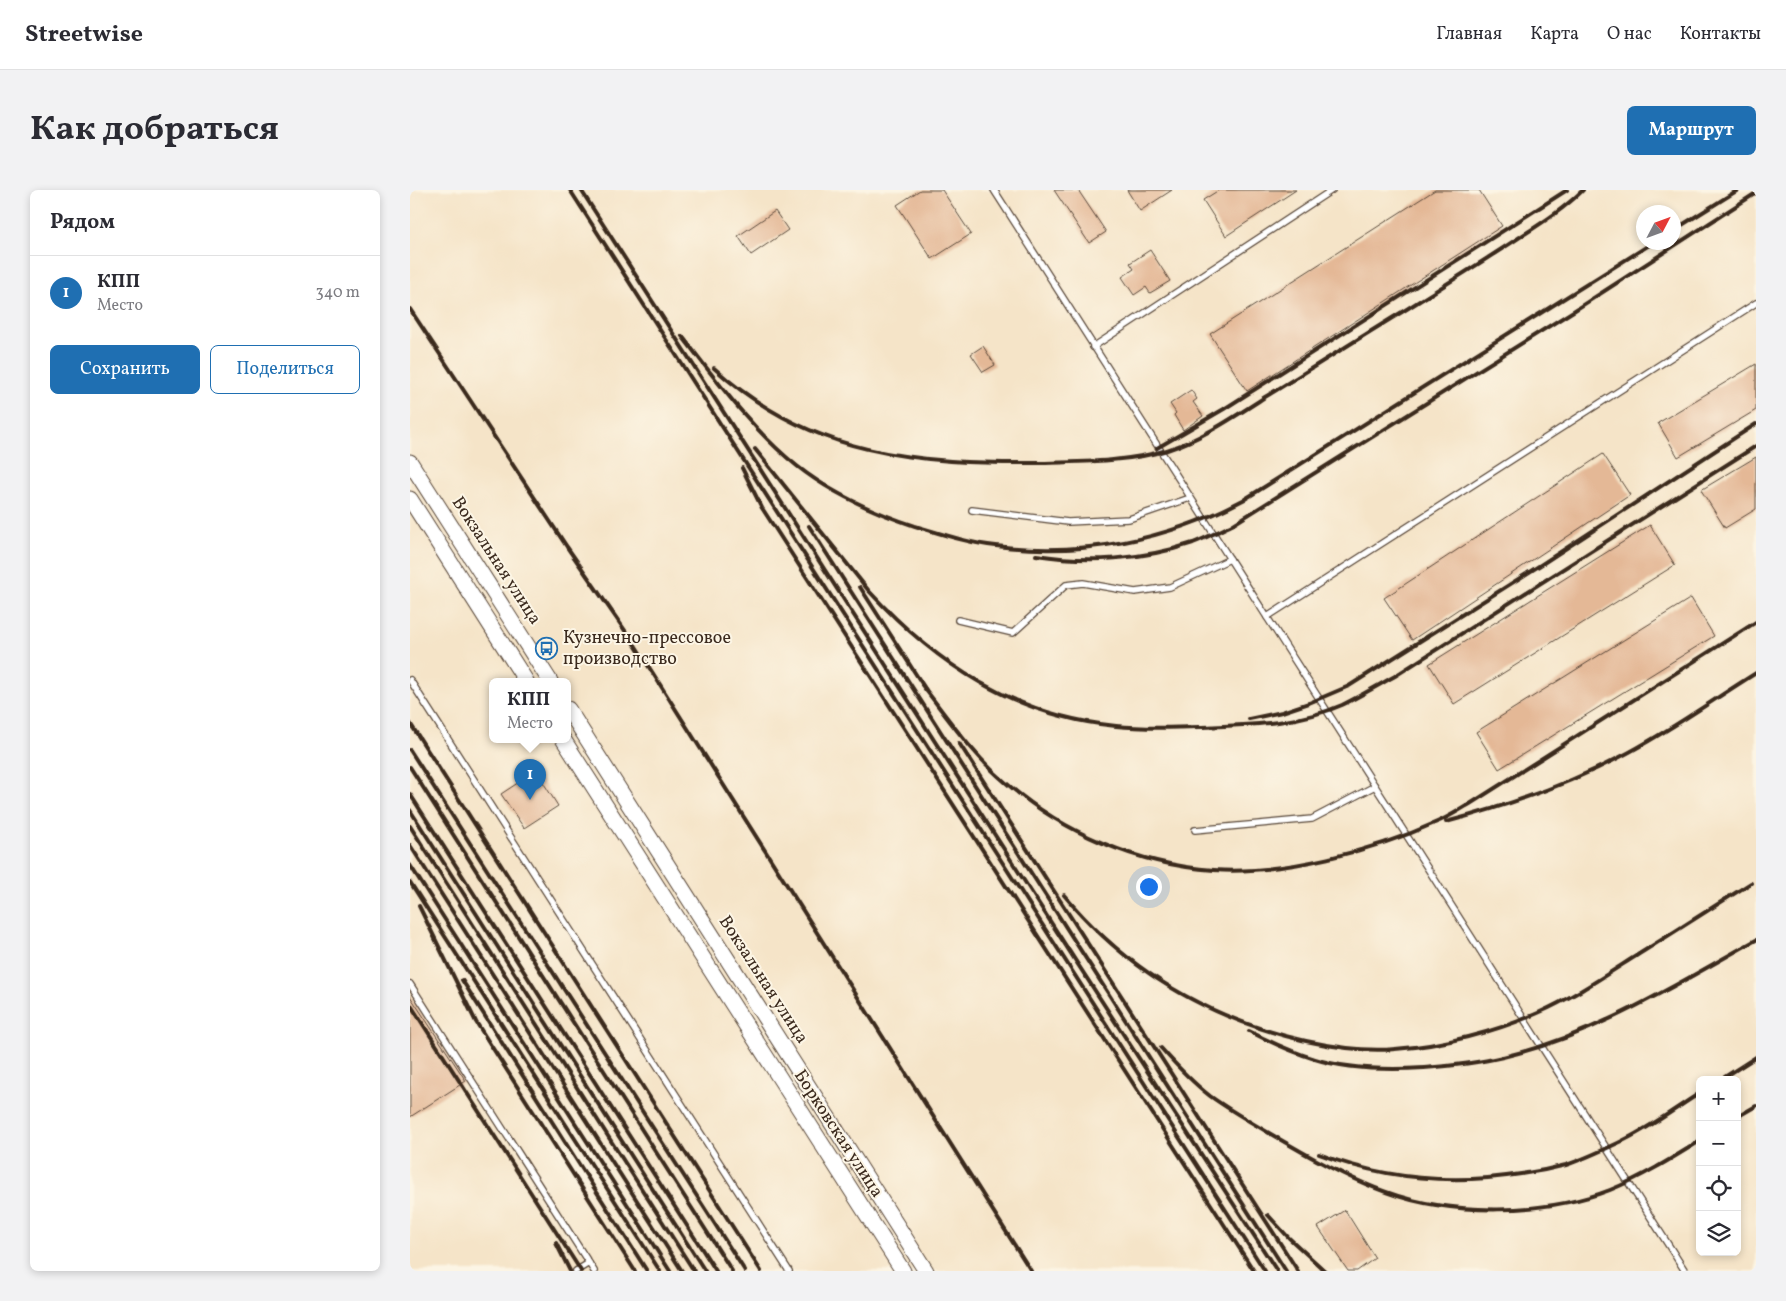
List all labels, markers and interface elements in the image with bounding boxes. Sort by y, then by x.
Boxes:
text: Streetwise [25,18,143,52]
text: Главная [1436,22,1502,47]
text: Карта [1530,22,1579,47]
text: О нас [1607,22,1652,47]
text: Контакты [1680,22,1761,47]
text: Как добраться [30,106,279,154]
button: Маршрут [1627,106,1756,155]
north arrow [1636,205,1681,250]
text: Рядом [50,208,115,237]
text: КПП [97,269,140,295]
text: 1 [63,282,69,304]
text: 340 m [316,282,360,304]
text: Место [97,295,143,317]
button: Сохранить [50,345,200,394]
button: Поделиться [210,345,360,394]
street label: Вокзальная улица [445,492,547,630]
place label: Кузнечно-прессовое производство [563,626,731,672]
bus stop icon: Кузнечно-прессовое производство [535,636,559,660]
popup [489,678,571,743]
text: КПП [507,687,550,713]
text: Место [507,713,553,735]
pin: 1 [514,759,546,800]
your location [1136,874,1162,900]
street label: Вокзальная улица [712,911,814,1049]
street label: Борковская улица [787,1065,889,1203]
map controls [1696,1076,1741,1256]
button: + [1696,1076,1741,1121]
button: − [1696,1121,1741,1166]
button: locate [1696,1166,1741,1211]
button: layers [1696,1211,1741,1256]

